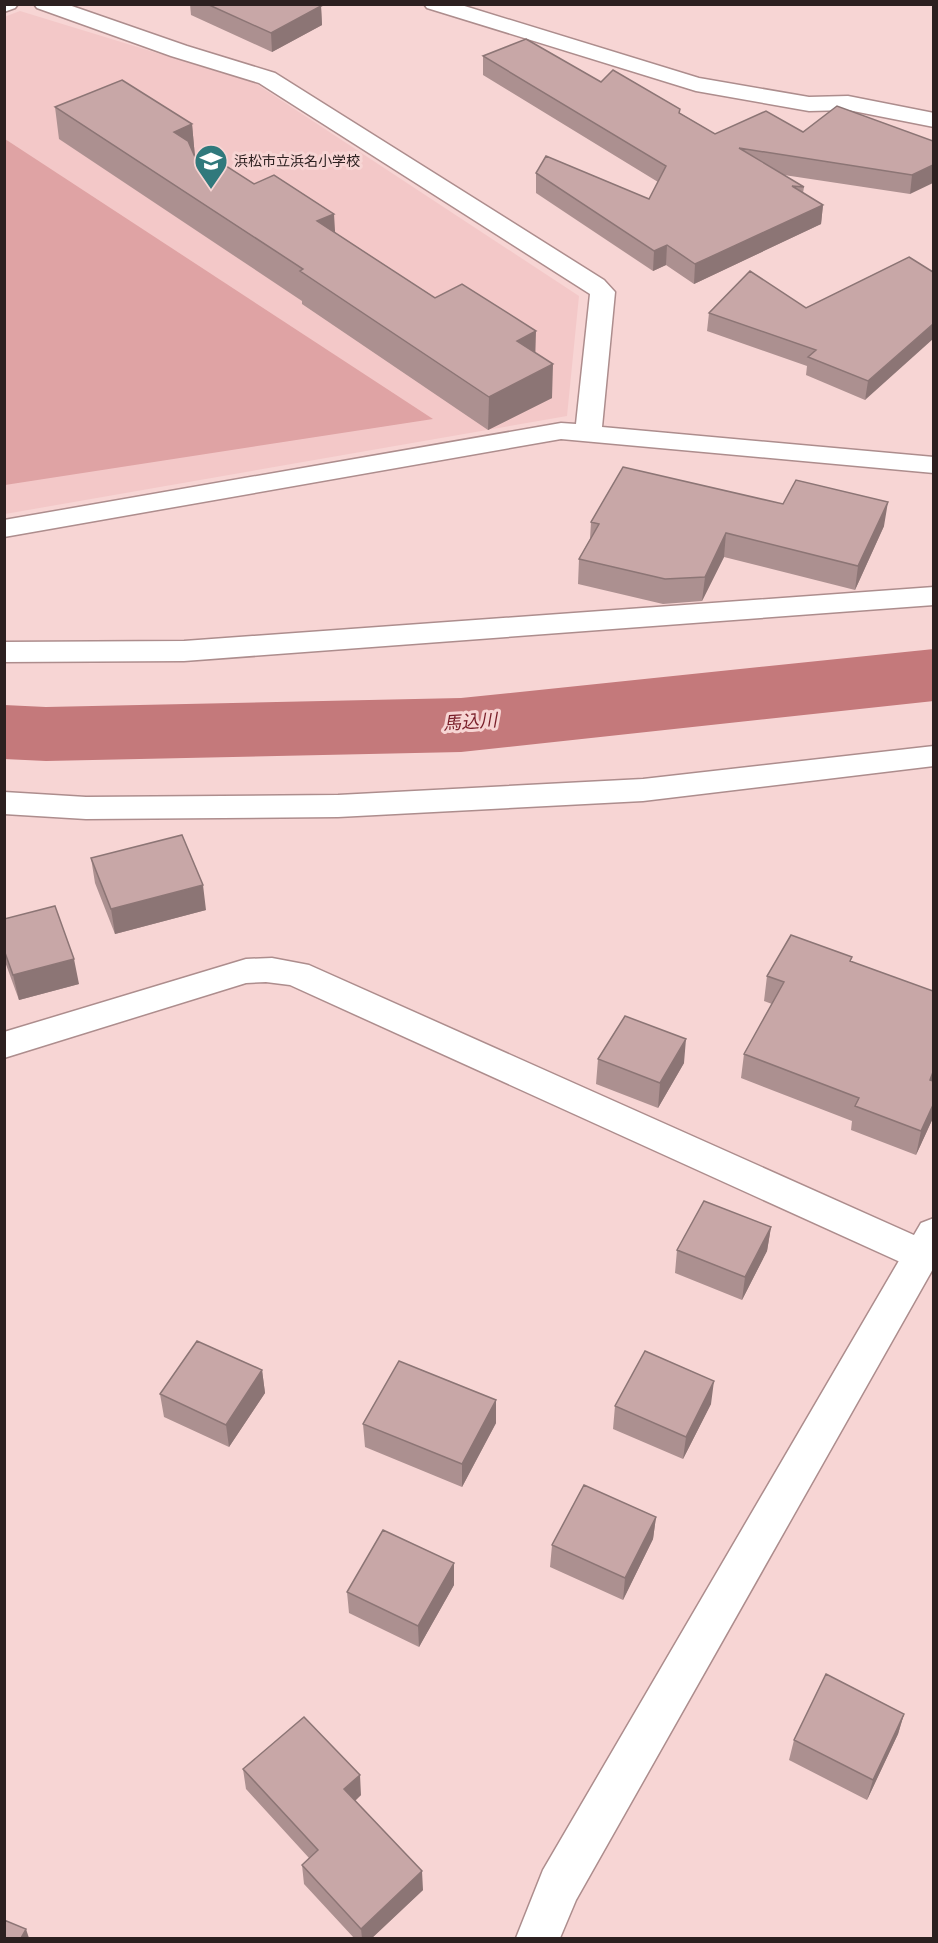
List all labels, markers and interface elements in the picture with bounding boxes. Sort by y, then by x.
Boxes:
school or university icon: 浜松市立浜名小学校 [193,143,229,190]
place label: 浜松市立浜名小学校 [234,151,360,170]
water label: 馬込川 [442,707,500,735]

